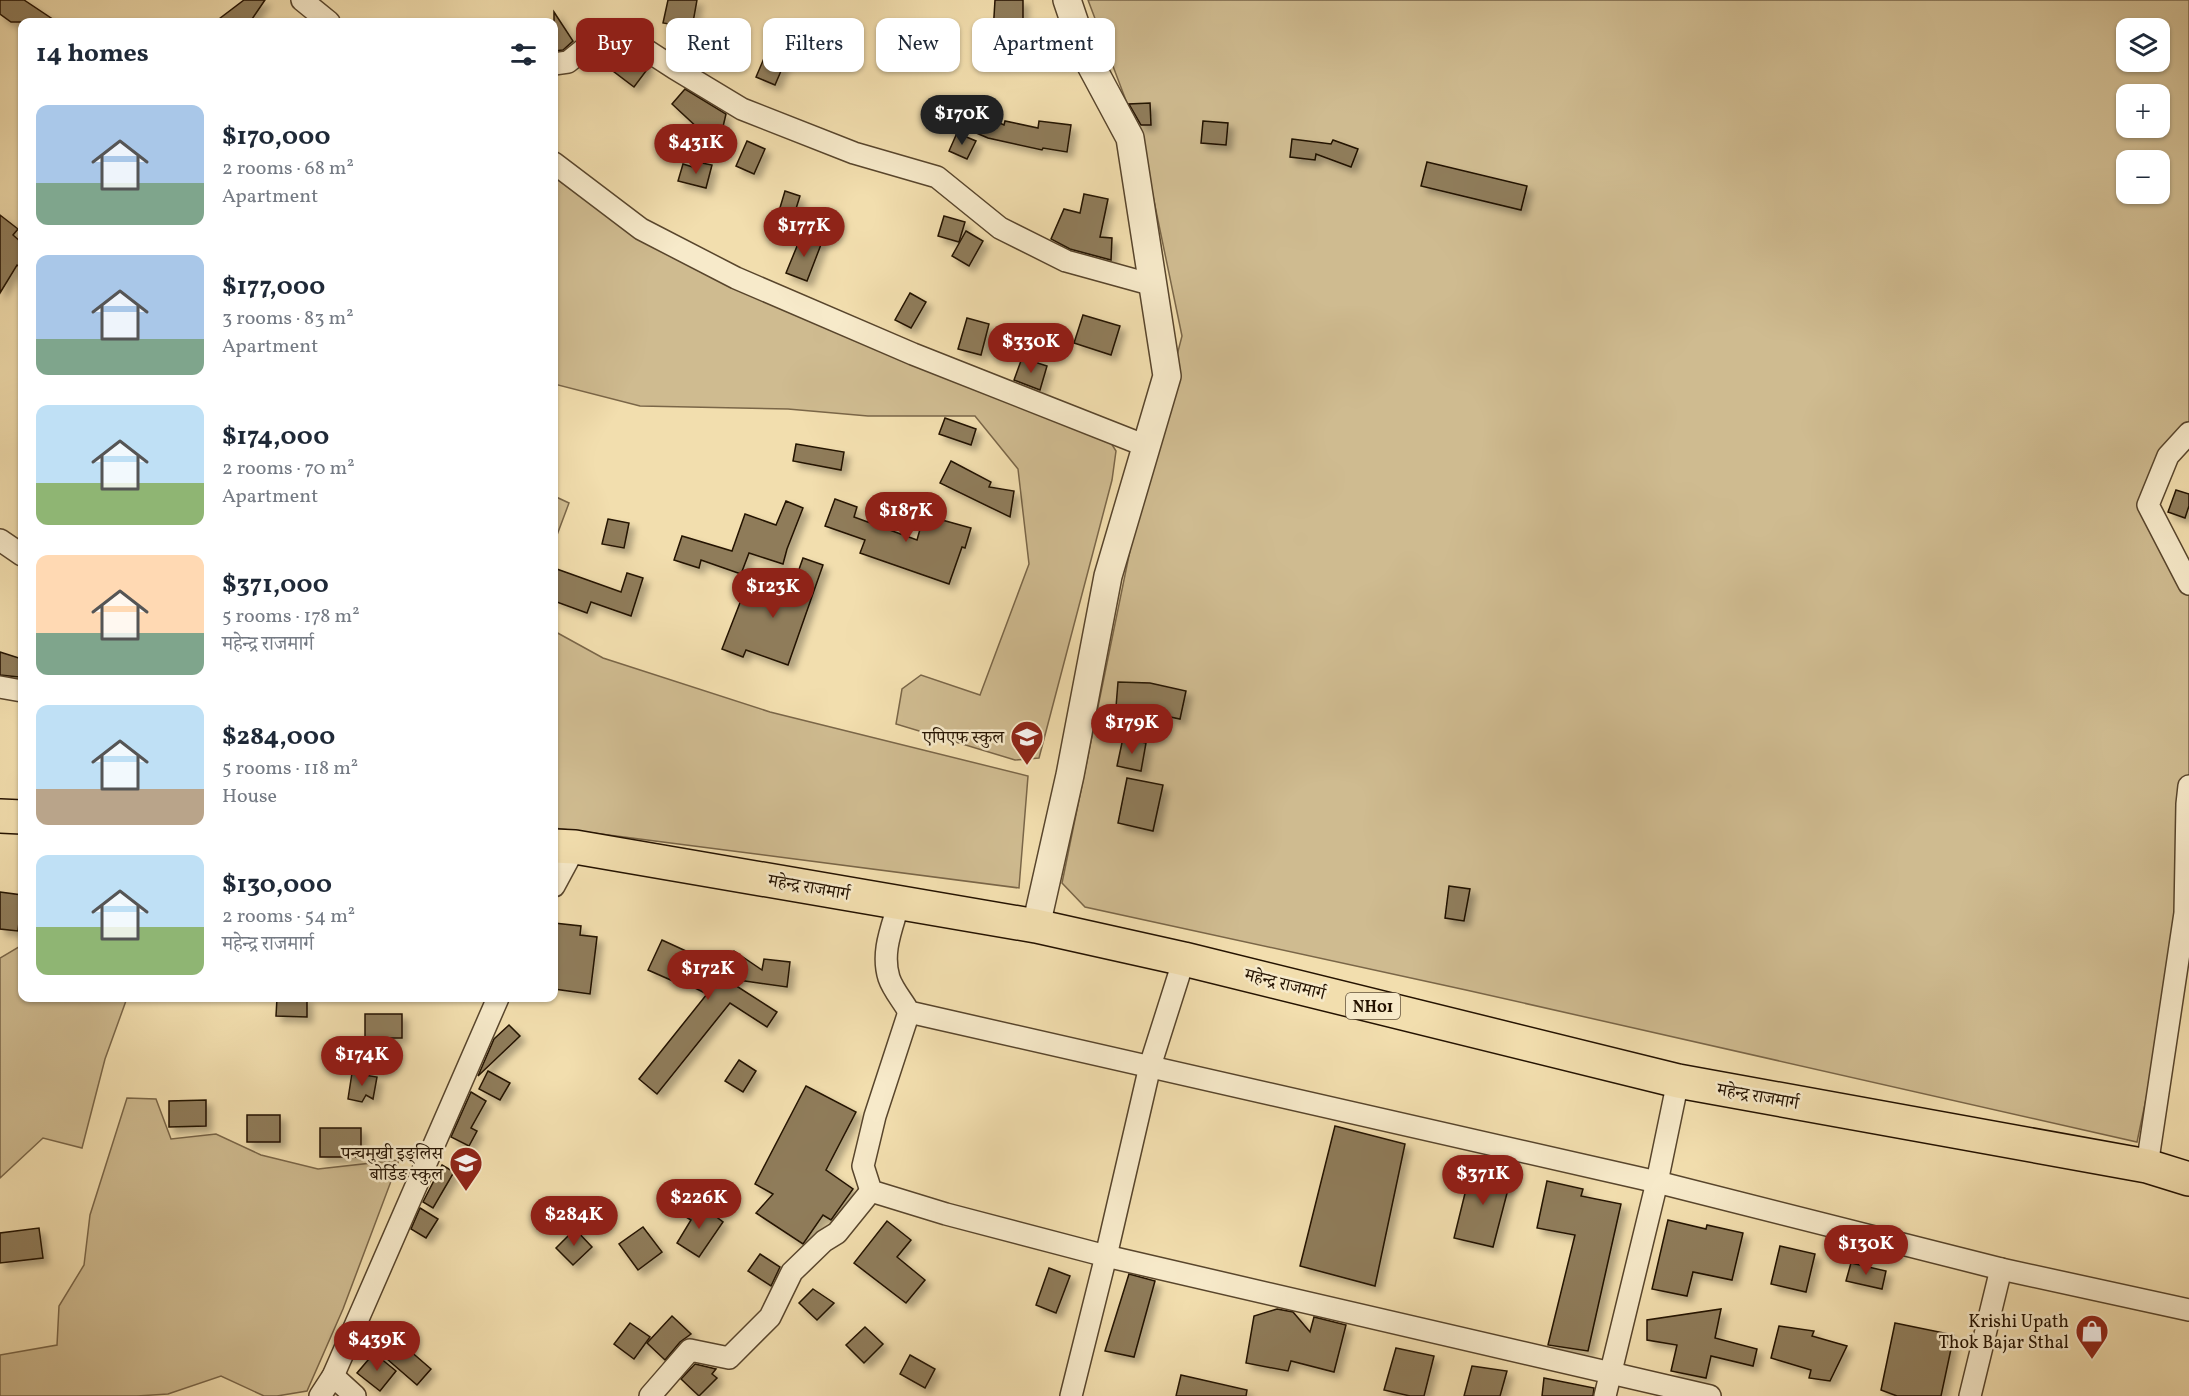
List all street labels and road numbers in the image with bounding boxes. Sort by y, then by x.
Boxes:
street label: महेन्द्र राजमार्ग [765,869,853,908]
street label: महेन्द्र राजमार्ग [1241,963,1329,1008]
road number: NH01 [1346,993,1400,1019]
street label: महेन्द्र राजमार्ग [1714,1078,1802,1117]

